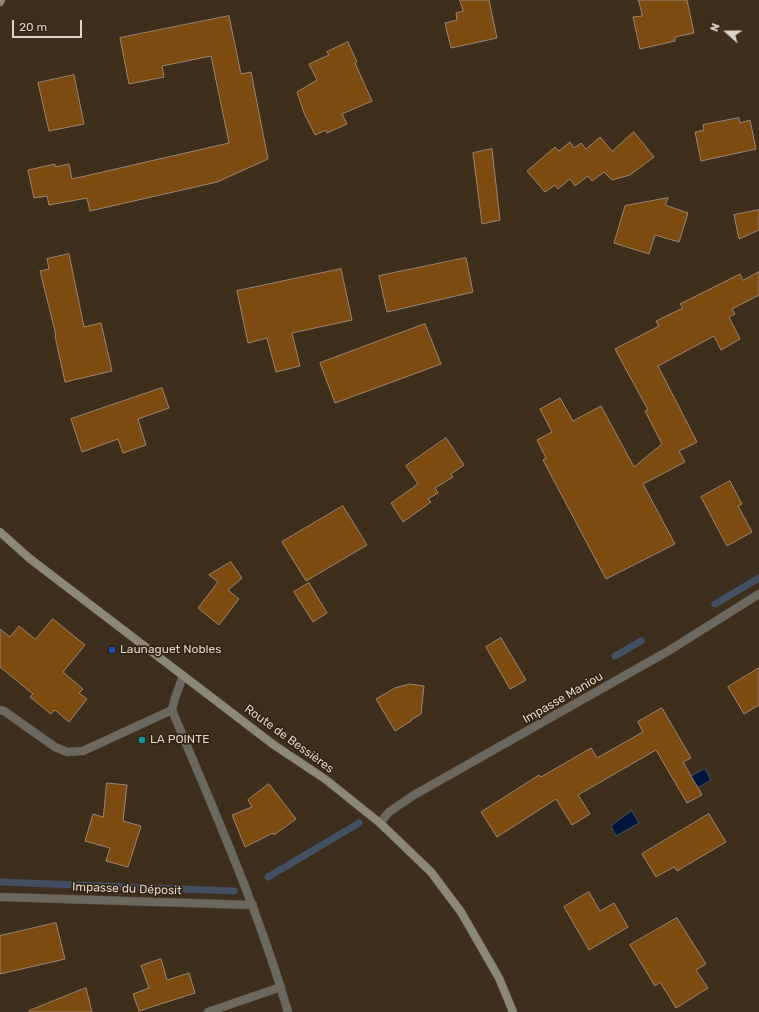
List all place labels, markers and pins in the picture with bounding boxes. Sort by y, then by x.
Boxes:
place label: Launaguet Nobles [120,643,221,657]
marker: Launaguet Nobles [107,645,117,655]
place label: LA POINTE [150,733,209,747]
marker: LA POINTE [137,735,147,745]

